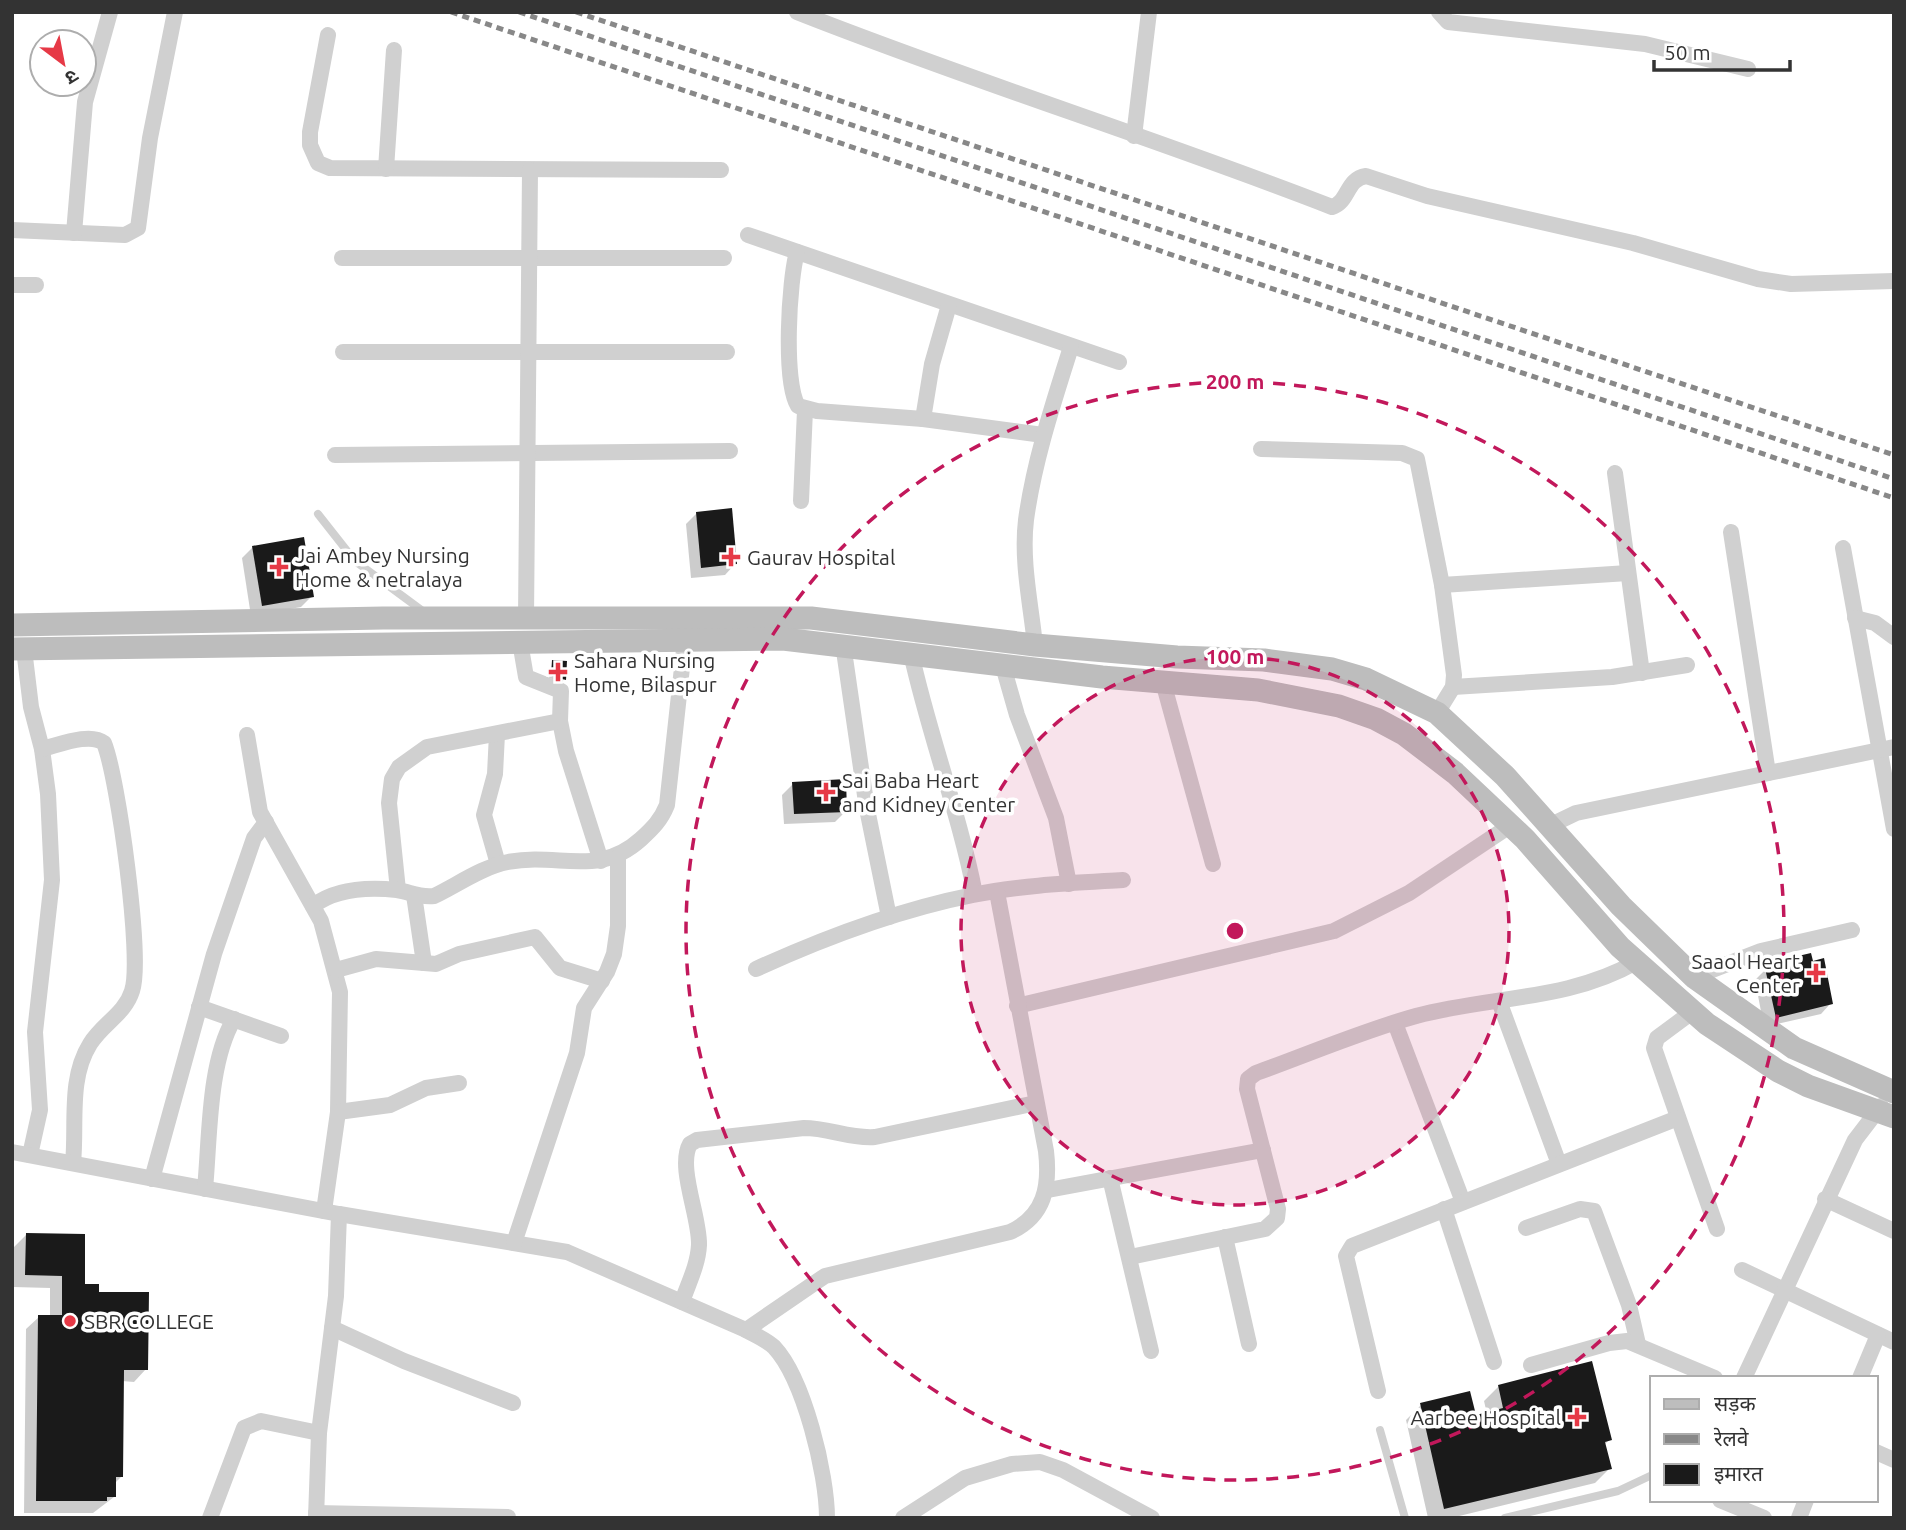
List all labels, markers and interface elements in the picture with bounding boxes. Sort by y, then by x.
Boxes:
north arrow [28,28,98,98]
scale bar [1654,28,1790,72]
text: 50 m [1664,40,1711,64]
text: उ [61,65,83,90]
text: 200 m [1206,369,1264,393]
place label: Jai Ambey Nursing Home & netralaya [295,543,470,591]
place label: Gaurav Hospital [747,545,895,569]
marker: Gaurav Hospital [721,547,741,567]
marker: Jai Ambey Nursing Home & netralaya [269,557,289,577]
text: 100 m [1206,644,1264,668]
place label: Sahara Nursing Home, Bilaspur [574,648,717,696]
marker: Sahara Nursing Home, Bilaspur [548,662,568,682]
place label: Sai Baba Heart and Kidney Center [842,768,1015,816]
marker: Sai Baba Heart and Kidney Center [816,782,836,802]
centre of rings [1223,919,1247,943]
place label: Saaol Heart Center [1692,949,1800,997]
marker: Saaol Heart Center [1806,963,1826,983]
place label: SBR COLLEGE [84,1309,214,1333]
marker: SBR COLLEGE [62,1313,78,1329]
legend [1650,1376,1878,1502]
text: सड़क [1714,1391,1756,1415]
place label: Aarbee Hospital [1410,1405,1561,1429]
marker: Aarbee Hospital [1567,1407,1587,1427]
text: रेलवे [1713,1426,1749,1450]
text: इमारत [1714,1461,1764,1485]

